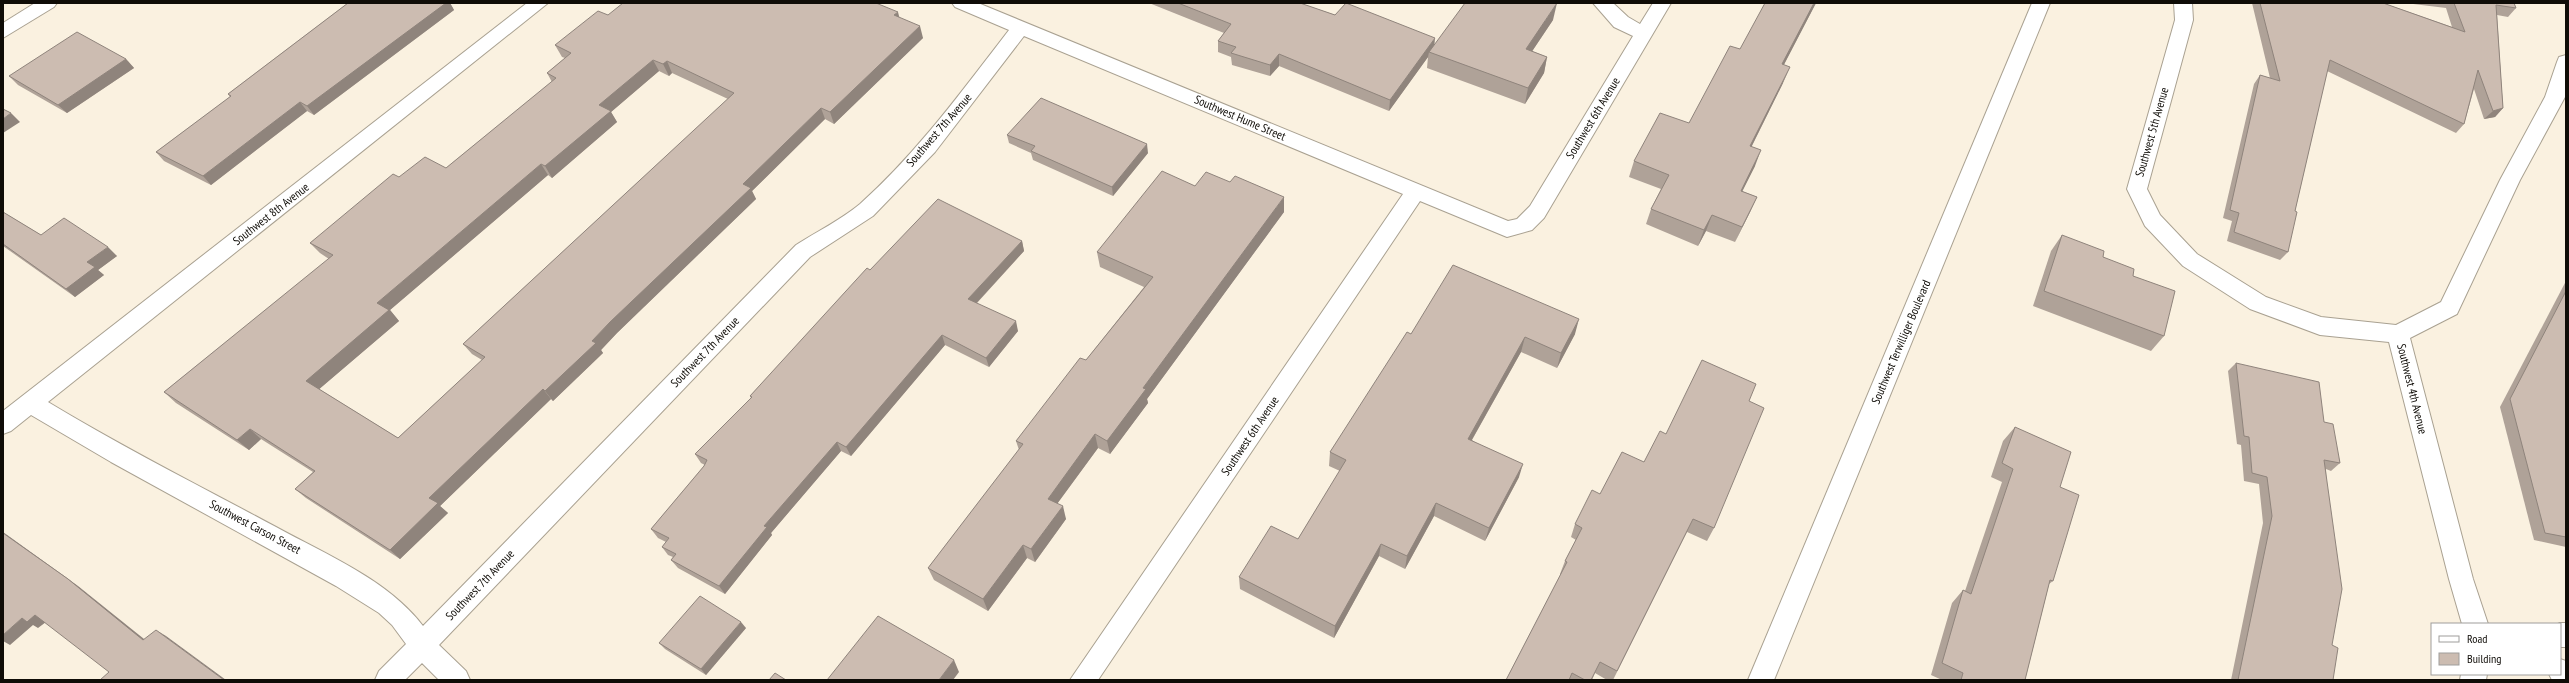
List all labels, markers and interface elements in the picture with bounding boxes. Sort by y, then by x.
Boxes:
street label: Southwest 6th Avenue [1562,74,1623,161]
street label: Southwest 5th Avenue [2132,85,2171,178]
street label: Southwest 7th Avenue [903,90,975,169]
street label: Southwest Hume Street [1192,92,1289,144]
street label: Southwest 8th Avenue [230,179,312,248]
street label: Southwest Terwilliger Boulevard [1868,277,1934,406]
street label: Southwest 7th Avenue [667,313,742,390]
street label: Southwest 4th Avenue [2394,342,2431,436]
street label: Southwest 6th Avenue [1218,393,1282,478]
street label: Southwest Carson Street [207,496,304,557]
street label: Southwest 7th Avenue [442,546,517,623]
legend [2431,623,2561,675]
text: Road [2467,631,2487,646]
text: Building [2467,651,2502,666]

